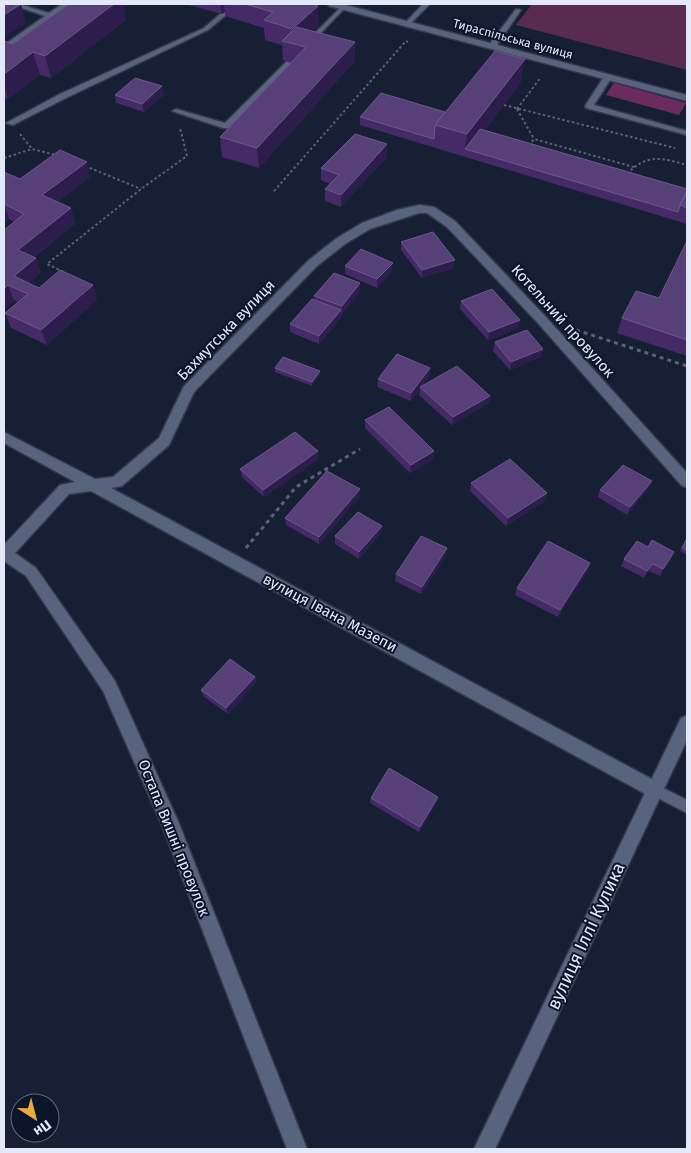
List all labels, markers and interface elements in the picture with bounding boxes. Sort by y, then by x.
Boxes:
street label: Тираспільська вулиця [451,16,575,62]
street label: Котельний провулок [508,261,619,381]
street label: Бахмутська вулиця [173,276,279,384]
street label: вулиця Івана Мазепи [260,570,400,656]
street label: Остапа Вишні провулок [134,757,214,919]
street label: вулиця Іллі Кулика [542,859,630,1013]
north arrow [10,1093,60,1143]
text: Пн [30,1116,54,1140]

